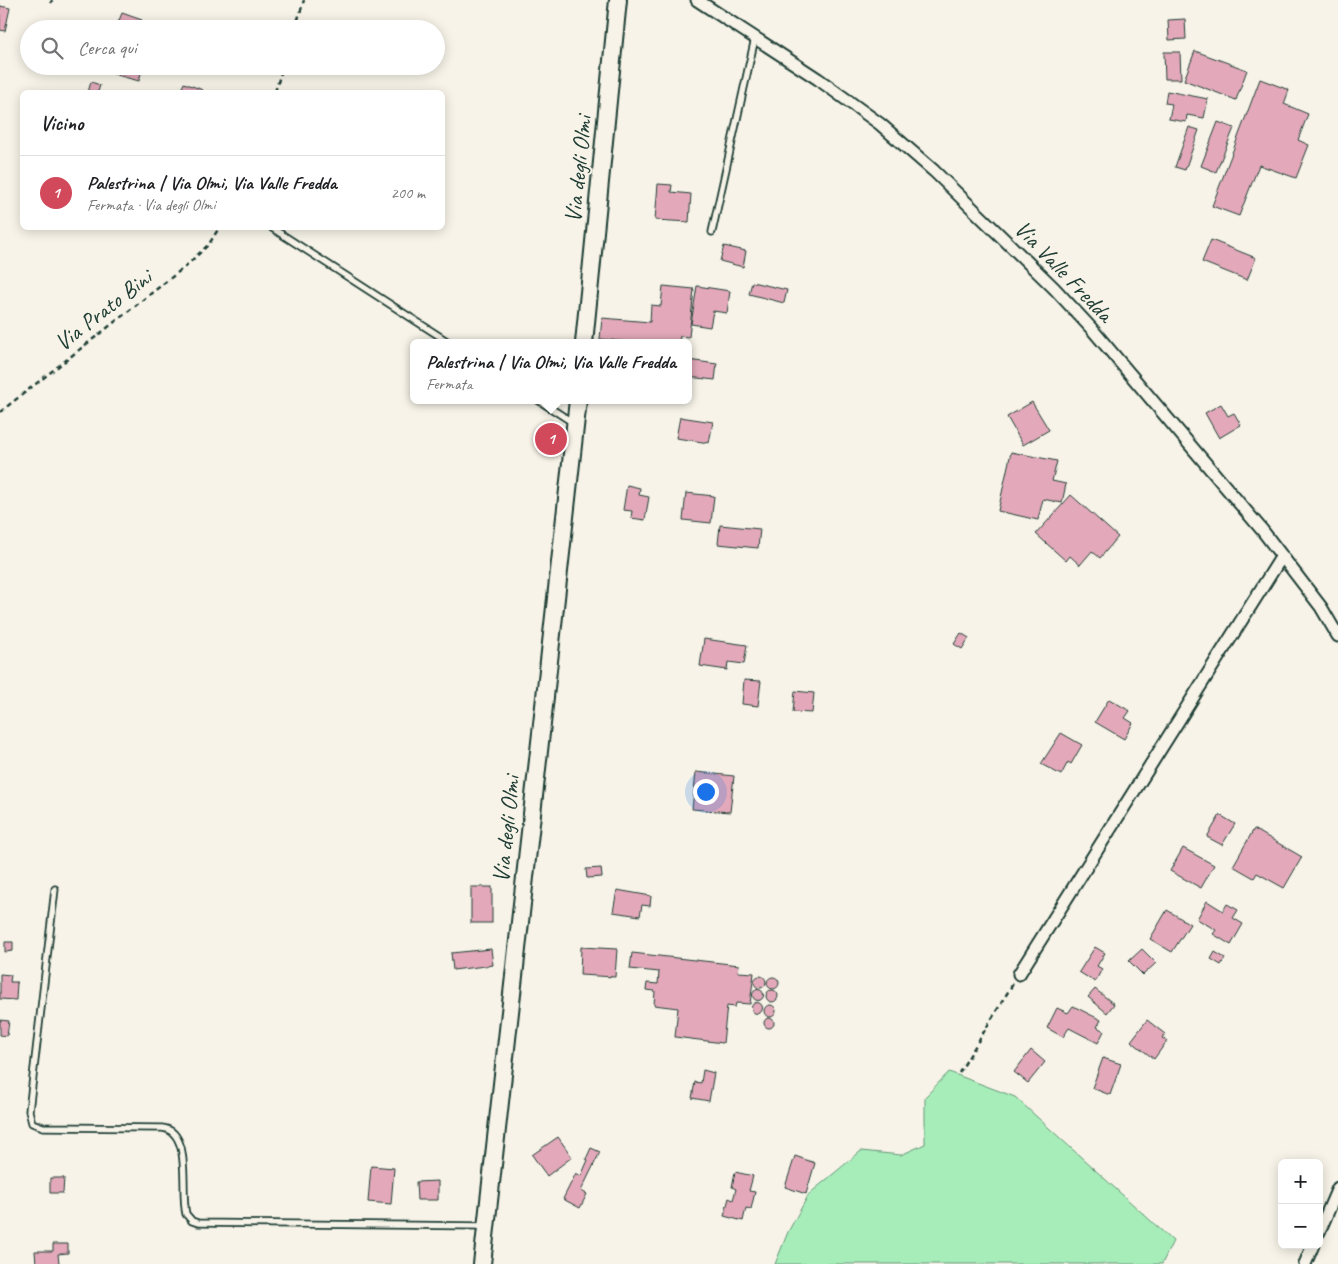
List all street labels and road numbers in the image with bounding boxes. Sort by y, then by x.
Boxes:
street label: Via degli Olmi [557,112,599,224]
street label: Via Valle Fredda [1008,214,1121,330]
street label: Via Prato Bini [48,261,160,357]
street label: Via degli Olmi [485,772,527,884]

